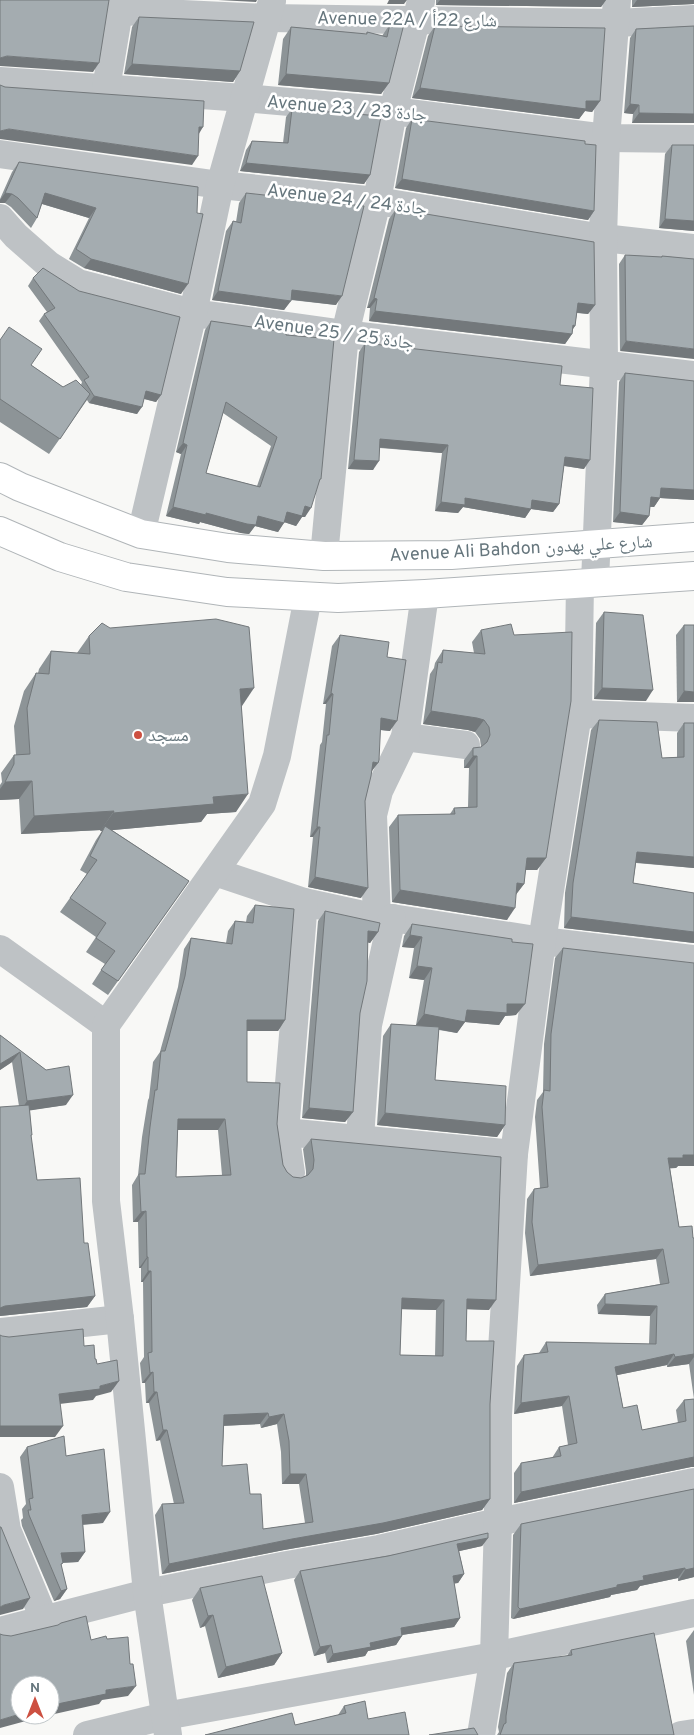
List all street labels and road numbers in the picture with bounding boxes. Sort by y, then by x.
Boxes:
street label: Avenue 22A / شارع 22أ [317,7,497,34]
street label: Avenue 23 / جادة 23 [266,91,428,128]
street label: Avenue 24 / جادة 24 [266,179,428,222]
street label: Avenue 25 / جادة 25 [252,311,415,356]
street label: Avenue Ali Bahdon شارع علي بهدون [389,531,653,569]

